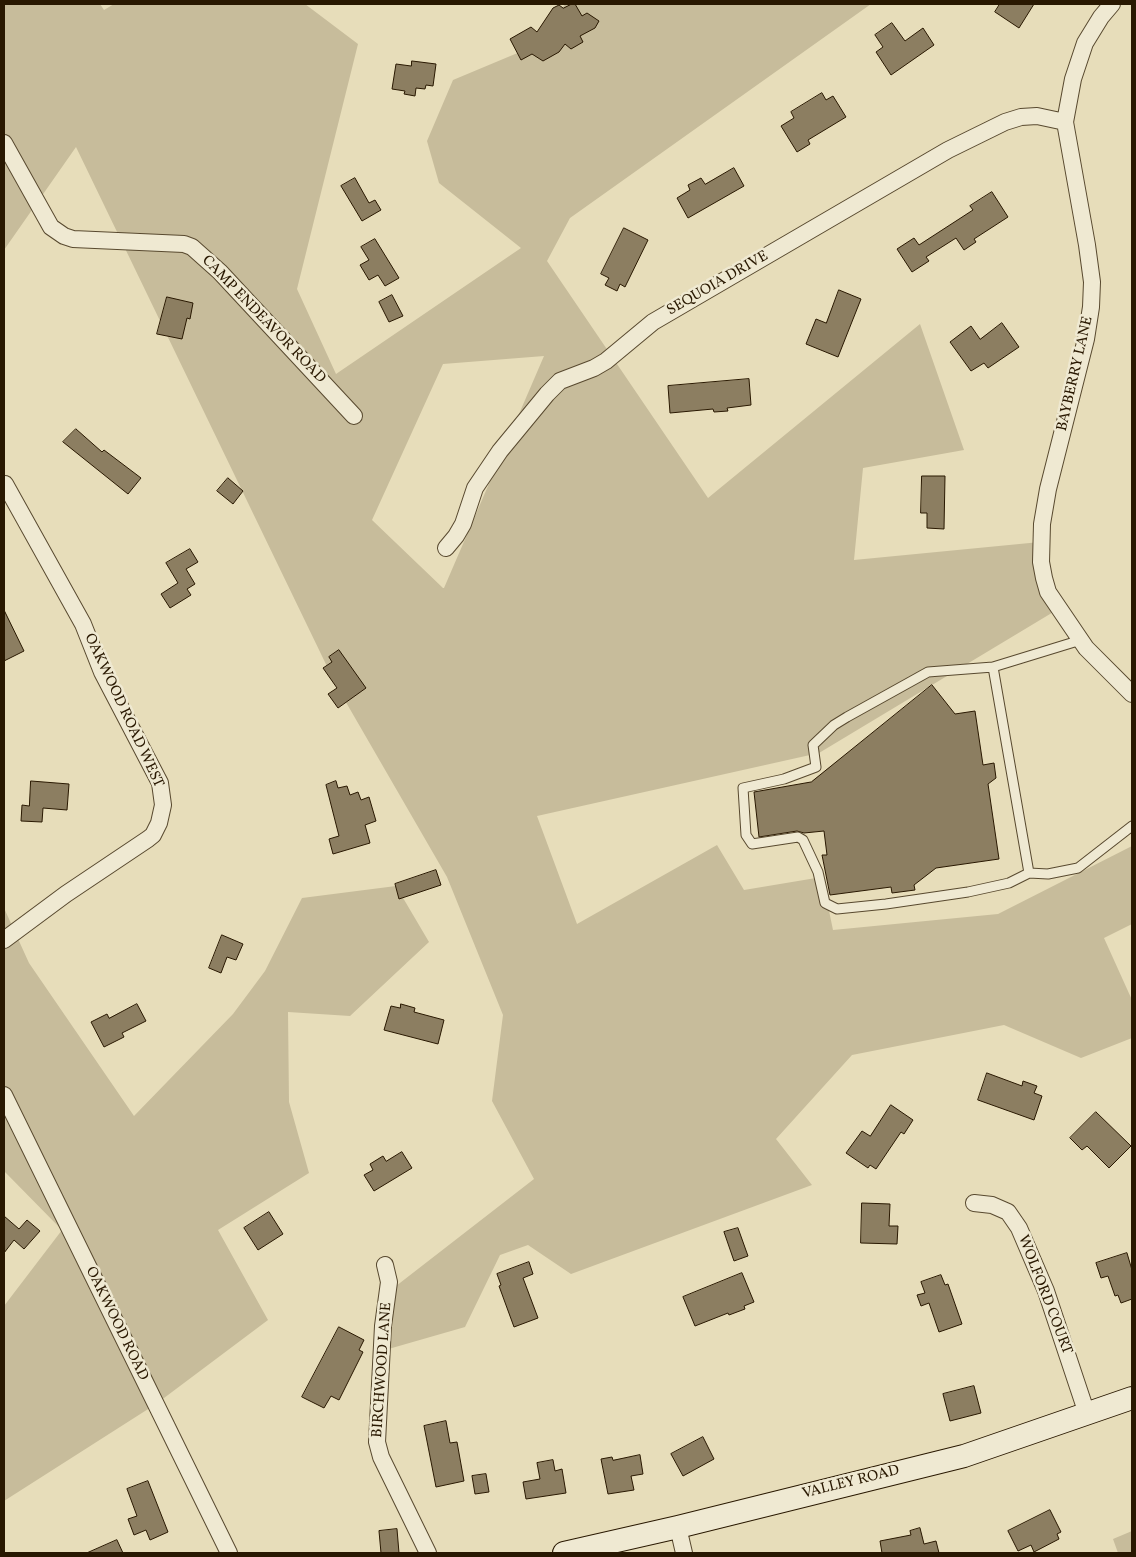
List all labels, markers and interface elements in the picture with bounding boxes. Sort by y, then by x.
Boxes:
street label: SEQUOIA DRIVE [664,248,772,320]
street label: CAMP ENDEAVOR ROAD [197,252,329,388]
street label: BAYBERRY LANE [1054,315,1098,433]
street label: OAKWOOD ROAD WEST [79,631,167,791]
street label: WOLFORD COURT [1013,1233,1075,1357]
street label: OAKWOOD ROAD [81,1264,151,1384]
street label: BIRCHWOOD LANE [369,1302,397,1438]
street label: VALLEY ROAD [801,1462,901,1504]

